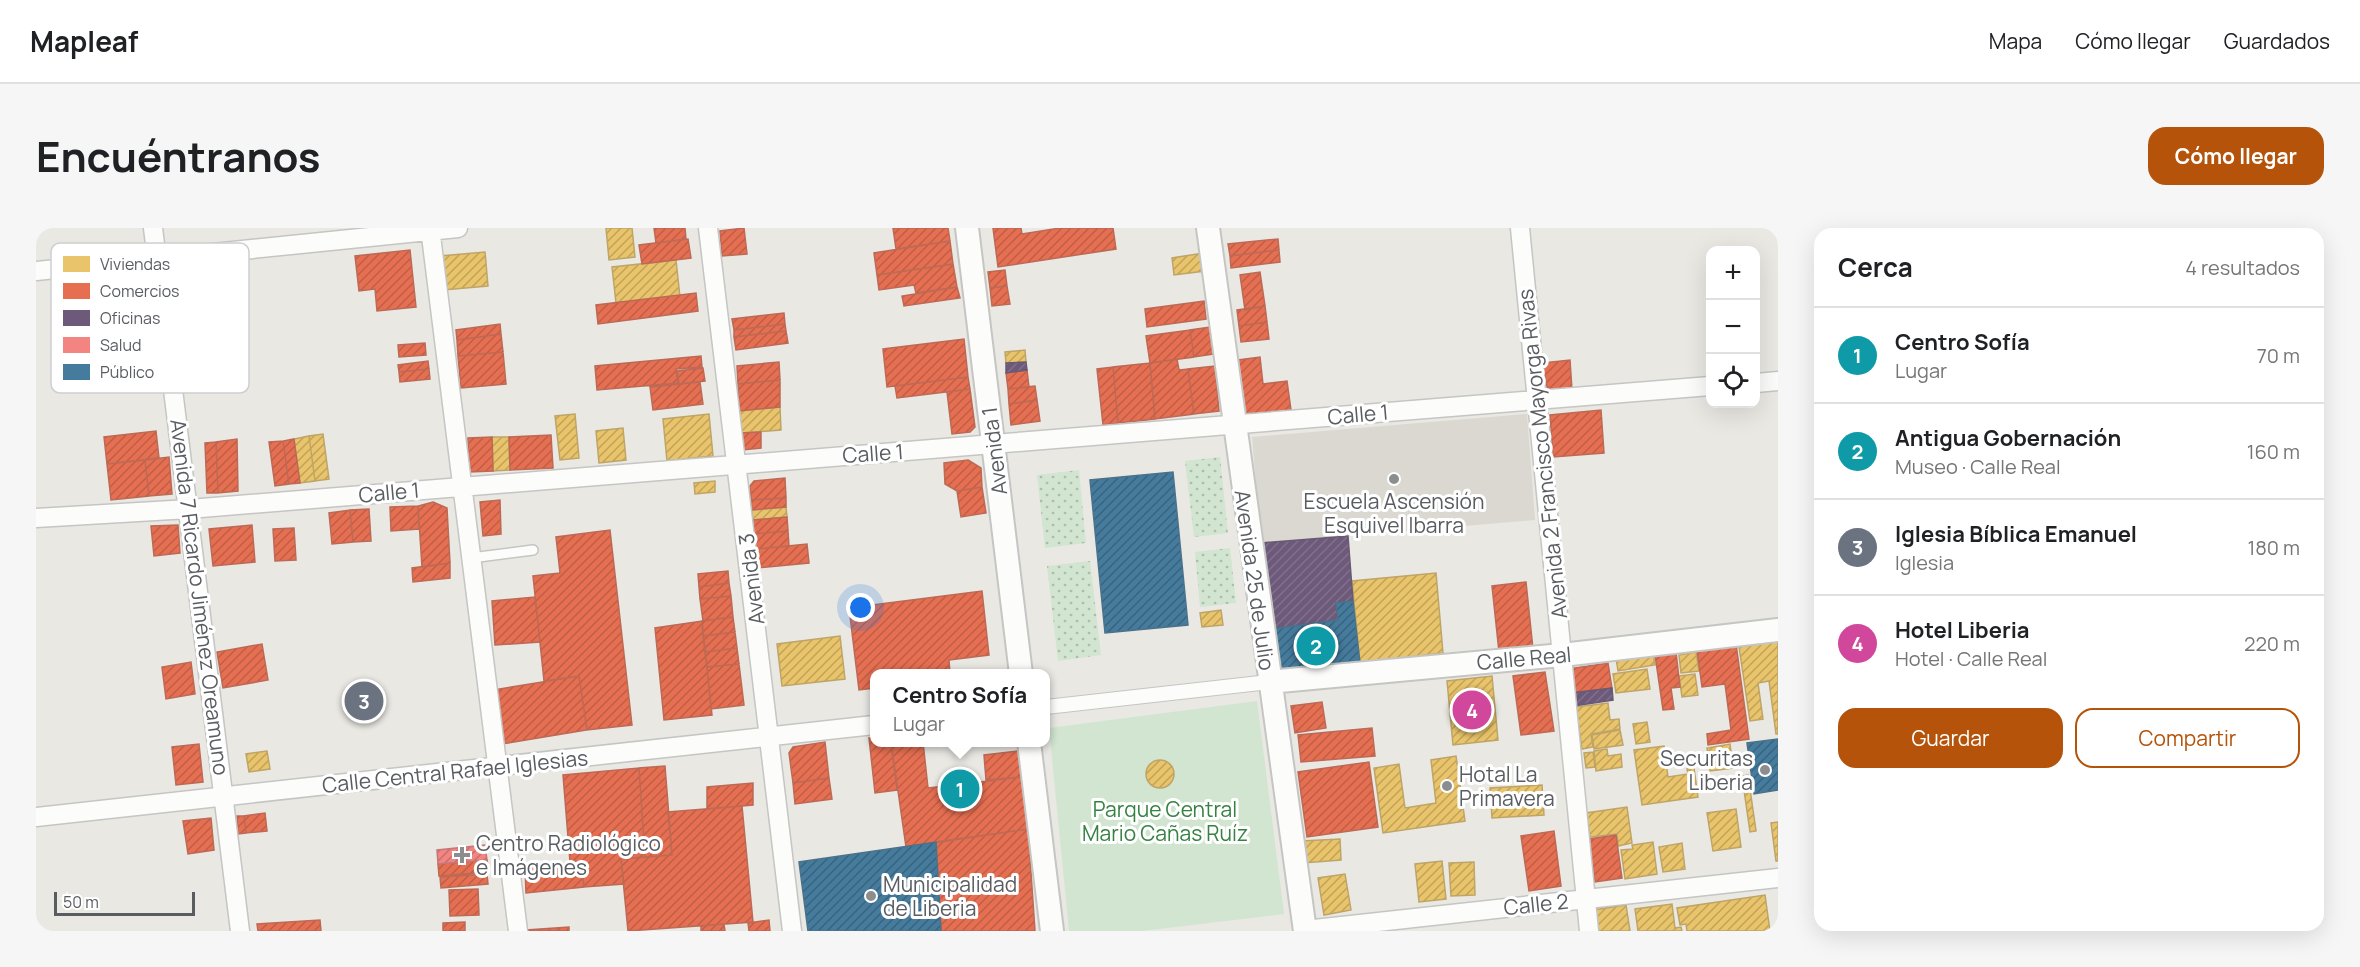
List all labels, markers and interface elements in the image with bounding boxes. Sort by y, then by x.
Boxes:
text: Mapleaf [30,22,138,60]
text: Mapa [1989,27,2042,55]
text: Cómo llegar [2075,27,2191,55]
text: Guardados [2224,27,2330,55]
text: Encuéntranos [36,127,321,185]
button: Cómo llegar [2148,127,2324,185]
legend [51,243,249,393]
map controls [1706,246,1760,408]
button: + [1706,246,1760,300]
text: Cerca [1838,249,1913,285]
text: Viviendas [100,253,170,275]
text: 4 resultados [2185,254,2300,281]
text: Comercios [100,280,180,302]
street label: Avenida 2 Francisco Mayorga Rivas [1511,288,1573,620]
button: − [1706,300,1760,354]
text: Oficinas [100,307,160,329]
text: Centro Sofía [1895,327,2030,357]
text: Salud [100,334,141,356]
text: 1 [1853,342,1862,369]
text: 70 m [2257,342,2300,369]
button: locate [1706,354,1760,408]
text: Lugar [1895,357,1947,384]
text: Público [100,361,154,383]
street label: Calle 1 [1326,397,1390,431]
street label: Avenida 1 [975,405,1013,497]
street label: Avenida 7 Ricardo Jiménez Oreamuno [164,417,236,777]
text: Antigua Gobernación [1895,423,2121,453]
street label: Calle 1 [842,437,904,469]
text: 2 [1852,438,1863,465]
text: 160 m [2247,438,2300,465]
text: Museo · Calle Real [1895,453,2061,480]
marker: Escuela Ascensión Esquivel Ibarra [1387,472,1401,486]
street label: Calle 1 [357,475,421,509]
place label: Escuela Ascensión Esquivel Ibarra [1303,487,1485,539]
street label: Avenida 25 de Julio [1228,488,1282,672]
text: Iglesia Bíblica Emanuel [1895,519,2137,549]
street label: Avenida 3 [731,532,771,626]
text: 3 [1852,534,1863,561]
text: 180 m [2247,534,2300,561]
text: Iglesia [1895,549,1954,576]
your location [846,593,875,622]
text: Hotel Liberia [1895,615,2030,645]
pin: 2 [1296,624,1336,668]
text: 4 [1851,630,1864,657]
text: 220 m [2244,630,2300,657]
street label: Calle Real [1476,640,1572,676]
text: Hotel · Calle Real [1895,645,2047,672]
popup [870,669,1050,747]
pin: 3 [344,678,384,724]
text: Centro Sofía [893,680,1027,710]
pin: 4 [1452,688,1492,732]
button: Guardar [1838,708,2063,768]
button: Compartir [2075,708,2300,768]
text: Lugar [893,710,945,737]
street label: Calle Central Rafael Iglesias [321,743,589,799]
place label: Securitas Liberia [1660,744,1753,796]
place label: Hotal La Primavera [1459,760,1555,812]
marker: Securitas Liberia [1758,763,1772,777]
pin: 1 [940,766,980,812]
marker: Hotal La Primavera [1440,779,1454,793]
park label: Parque Central Mario Cañas Ruíz [1082,795,1248,847]
place label: Centro Radiológico e Imágenes [476,829,661,881]
marker: Centro Radiológico e Imágenes [453,846,471,864]
place label: Municipalidad de Liberia [883,870,1017,922]
street label: Calle 2 [1502,887,1570,921]
scale bar [54,889,195,916]
marker: Municipalidad de Liberia [864,889,878,903]
text: 50 m [63,891,99,913]

